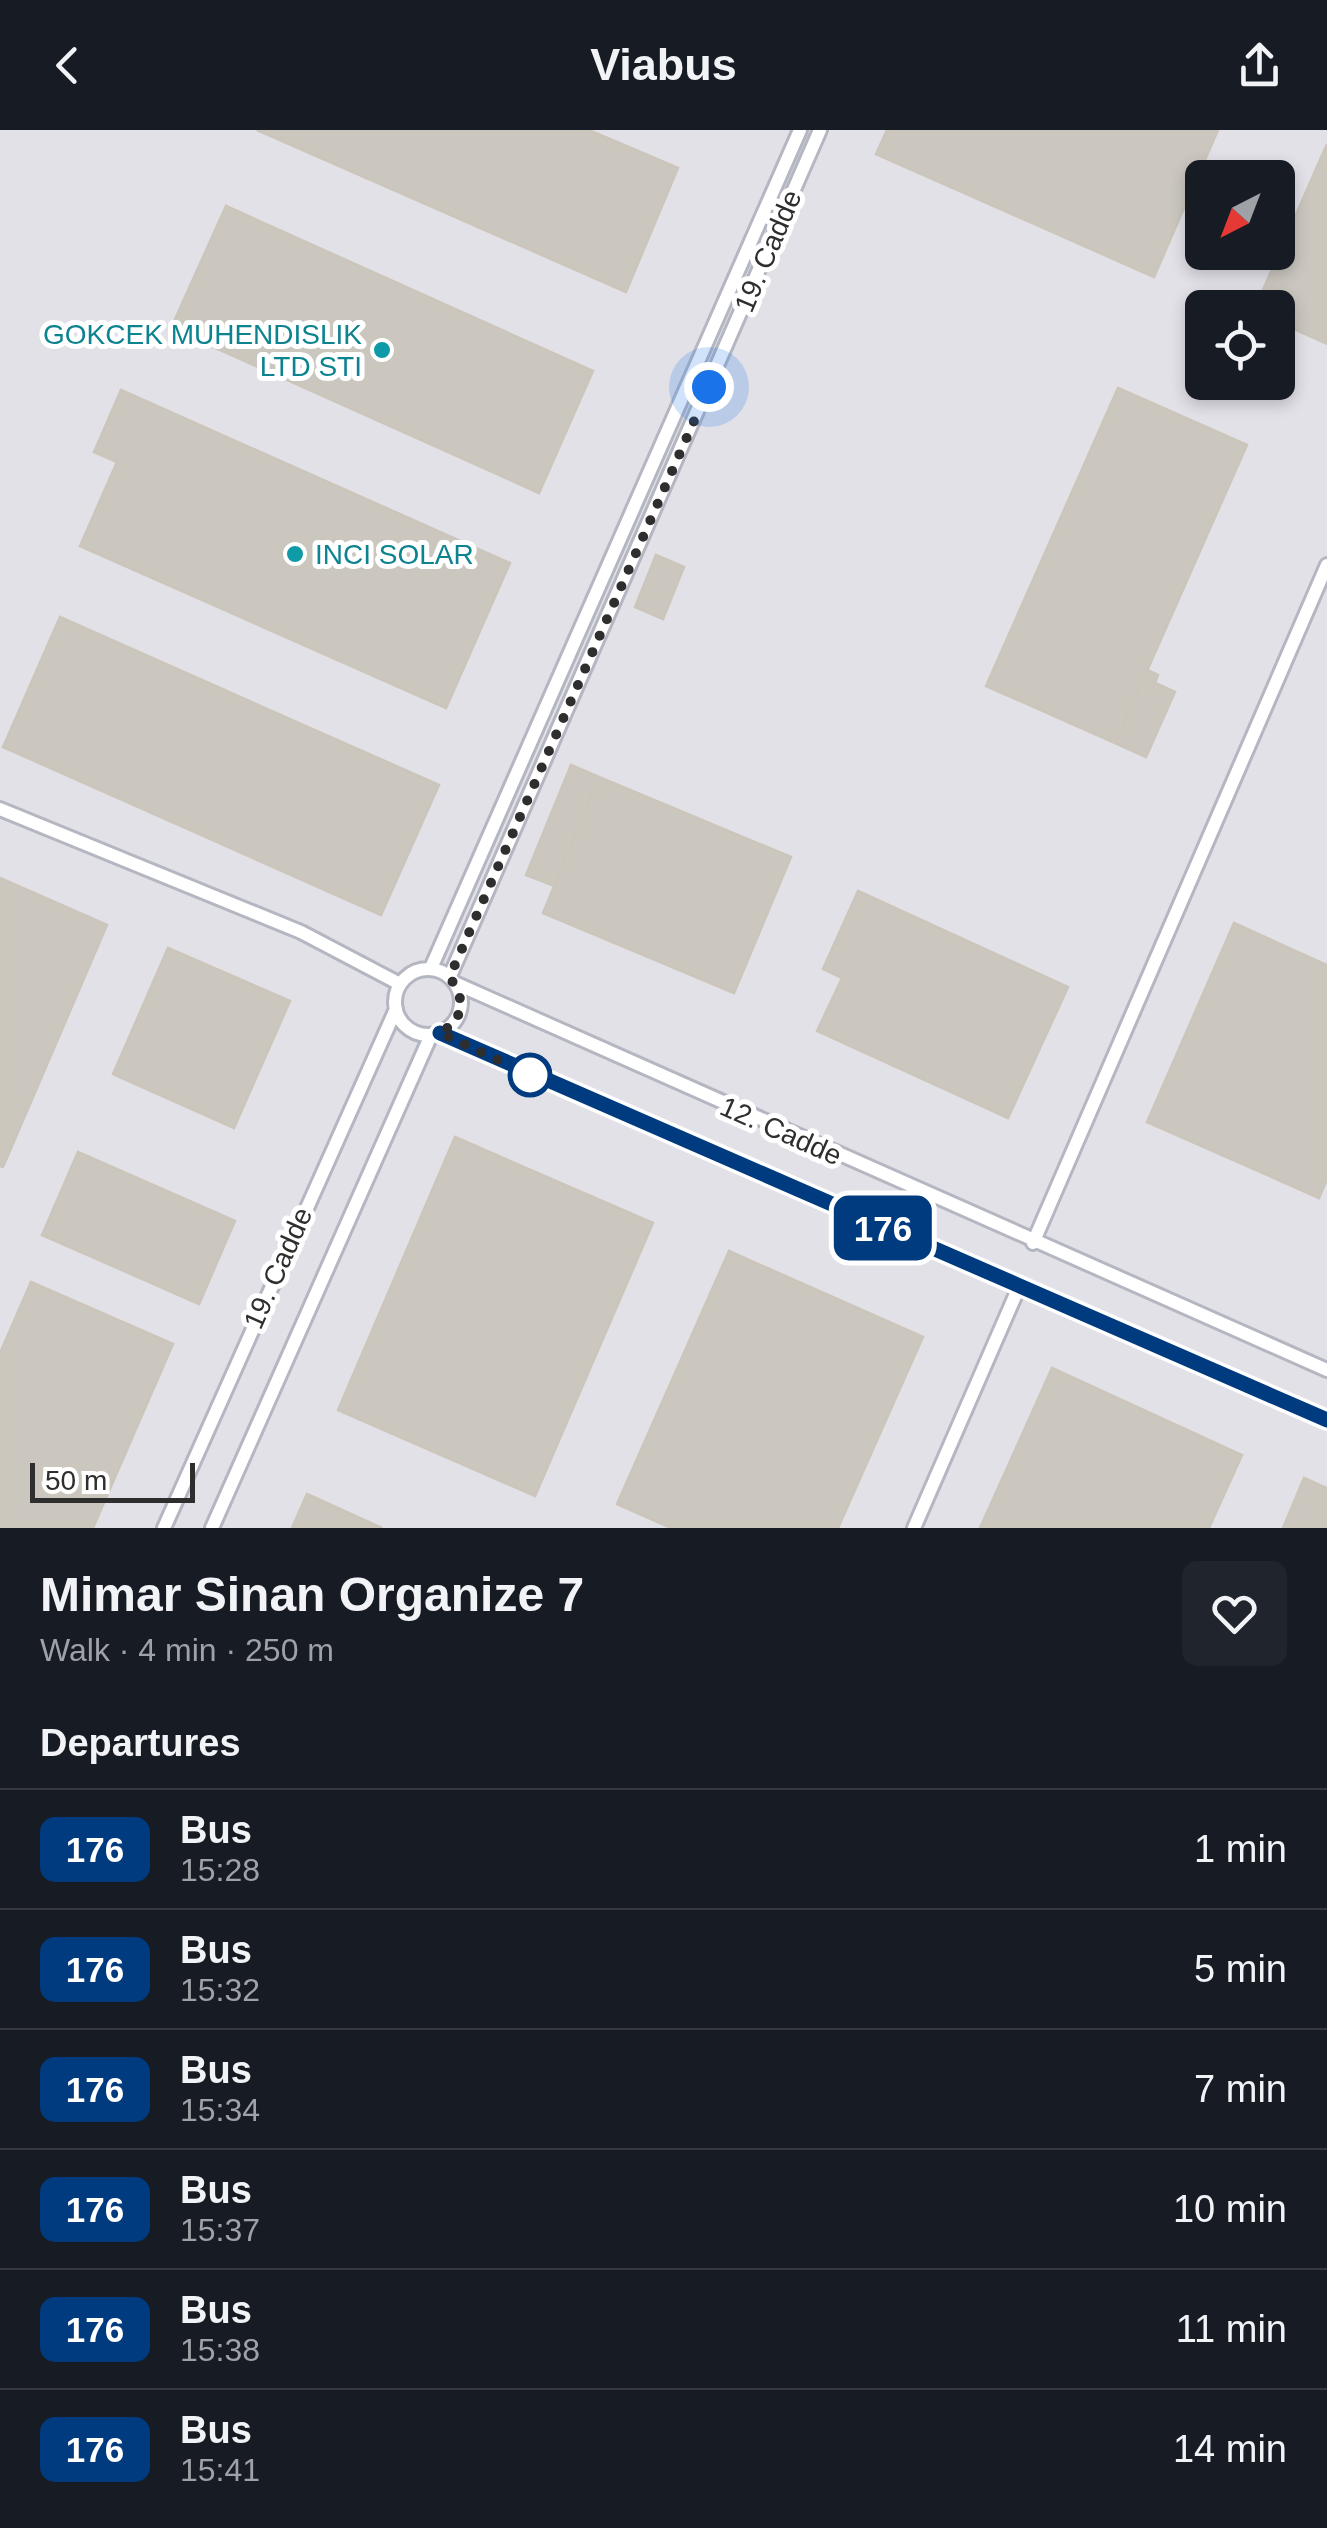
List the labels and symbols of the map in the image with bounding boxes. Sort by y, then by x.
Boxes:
north arrow [1185,160,1295,270]
street label: 19. Cadde [728,185,808,317]
place label: GOKCEK MUHENDISLIK LTD STI [43,319,362,382]
marker: GOKCEK MUHENDISLIK LTD STI [371,339,393,361]
your location [684,362,734,412]
place label: INCI SOLAR [315,539,474,570]
marker: INCI SOLAR [284,543,306,565]
unlabelled marker [509,1054,551,1096]
street label: 12. Cadde [716,1091,846,1171]
line badge: 176 [826,1196,940,1260]
street label: 19. Cadde [238,1203,318,1333]
scale bar [30,1458,195,1502]

